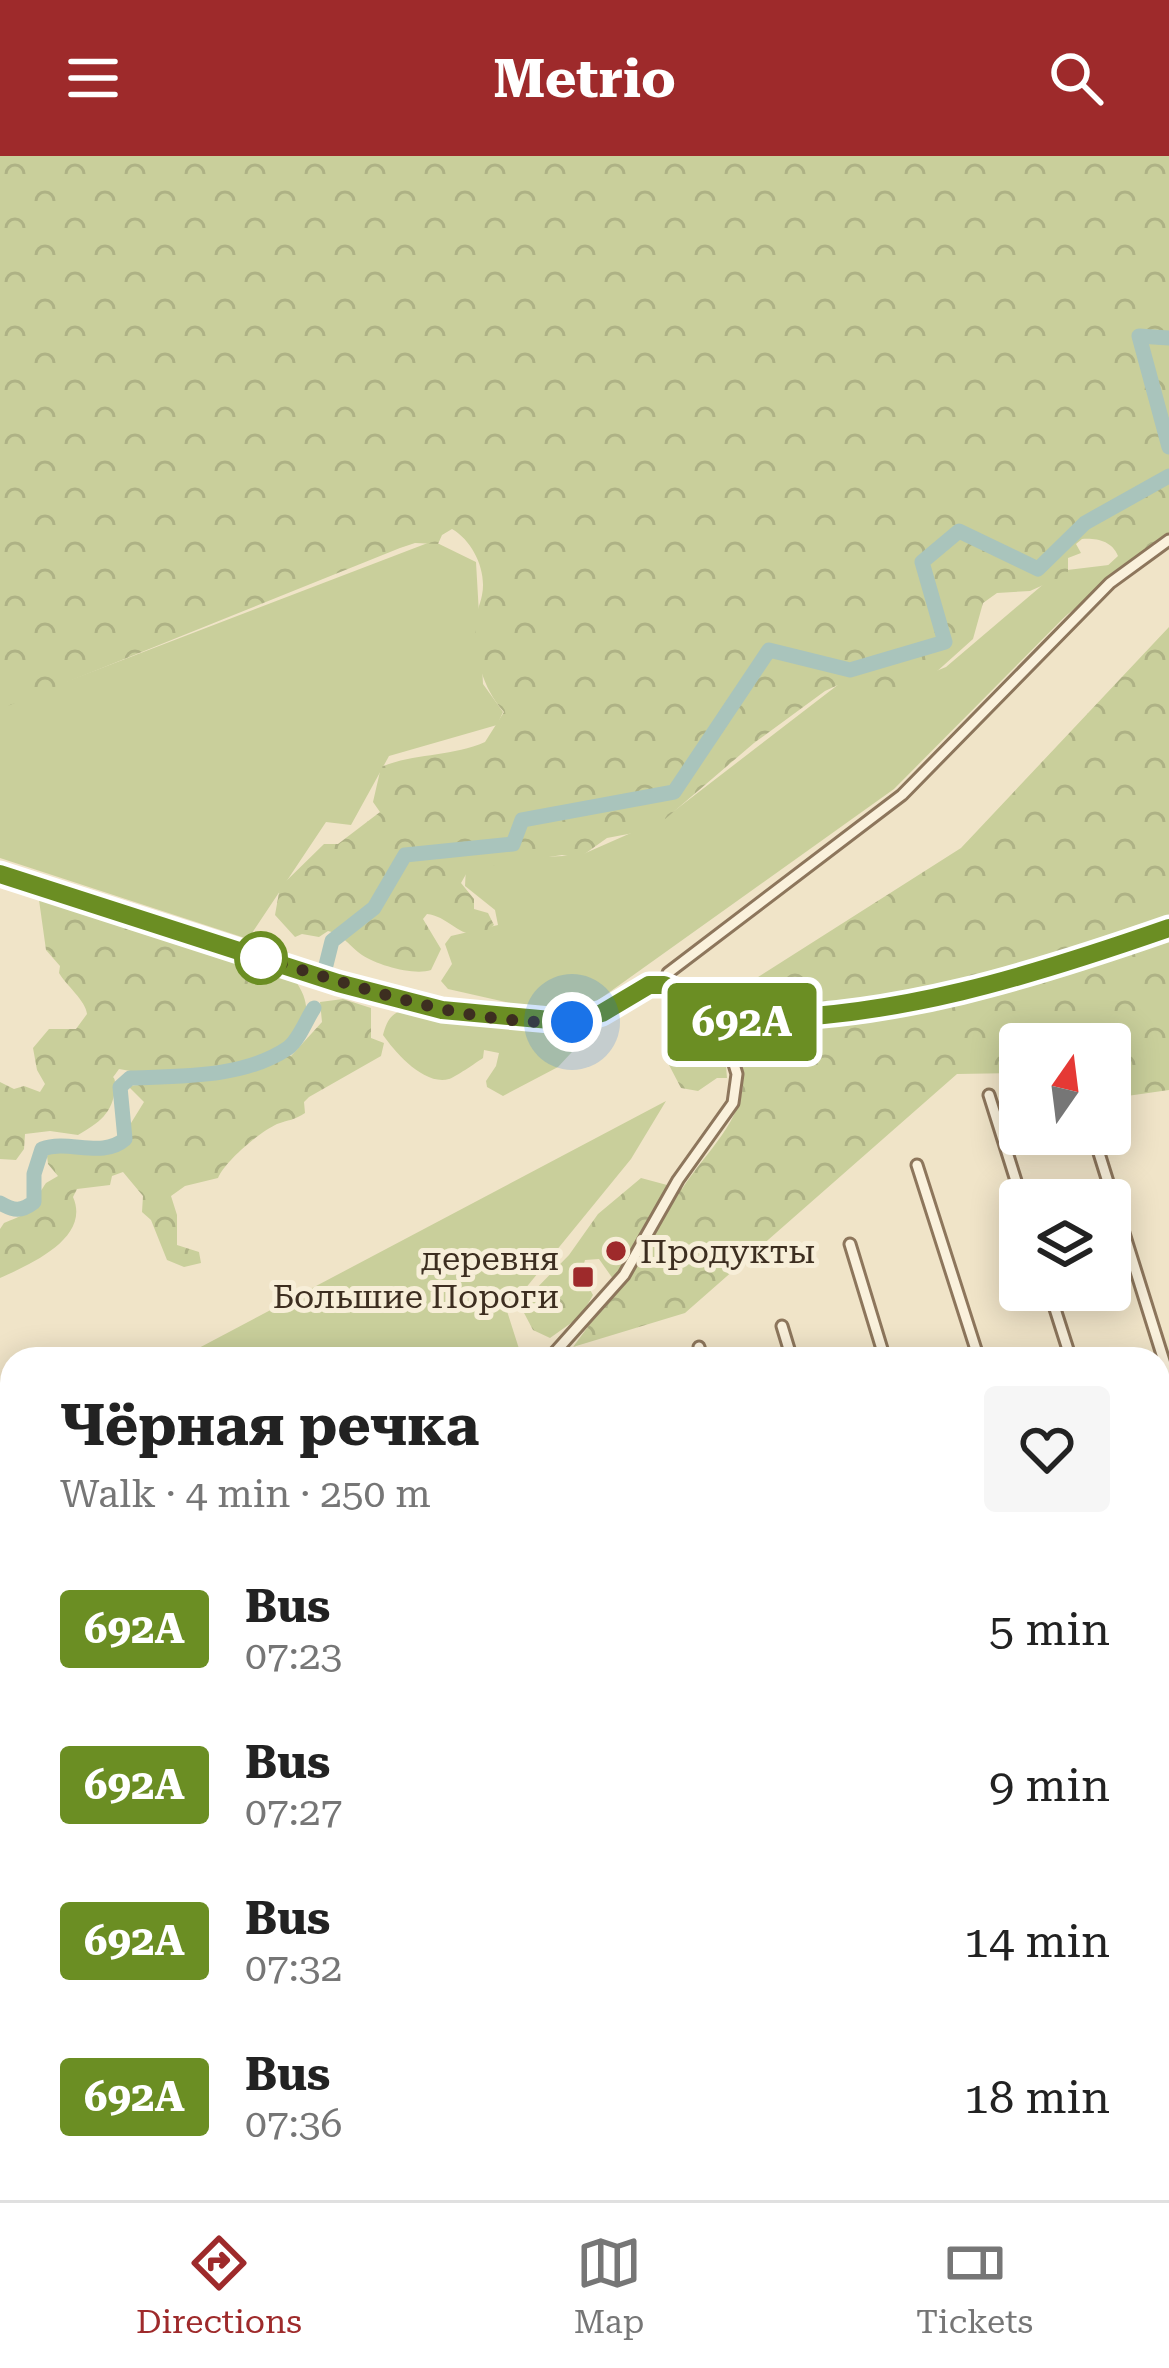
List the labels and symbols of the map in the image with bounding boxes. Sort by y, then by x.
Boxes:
unlabelled marker [236,933,286,983]
line badge: 692А [658,983,826,1061]
your location [542,992,602,1052]
north arrow [999,1023,1131,1155]
place label: Продукты [640,1232,815,1271]
marker: Продукты [603,1238,629,1264]
place label: деревня Большие Пороги [273,1239,559,1316]
marker: деревня Большие Пороги [570,1264,596,1290]

